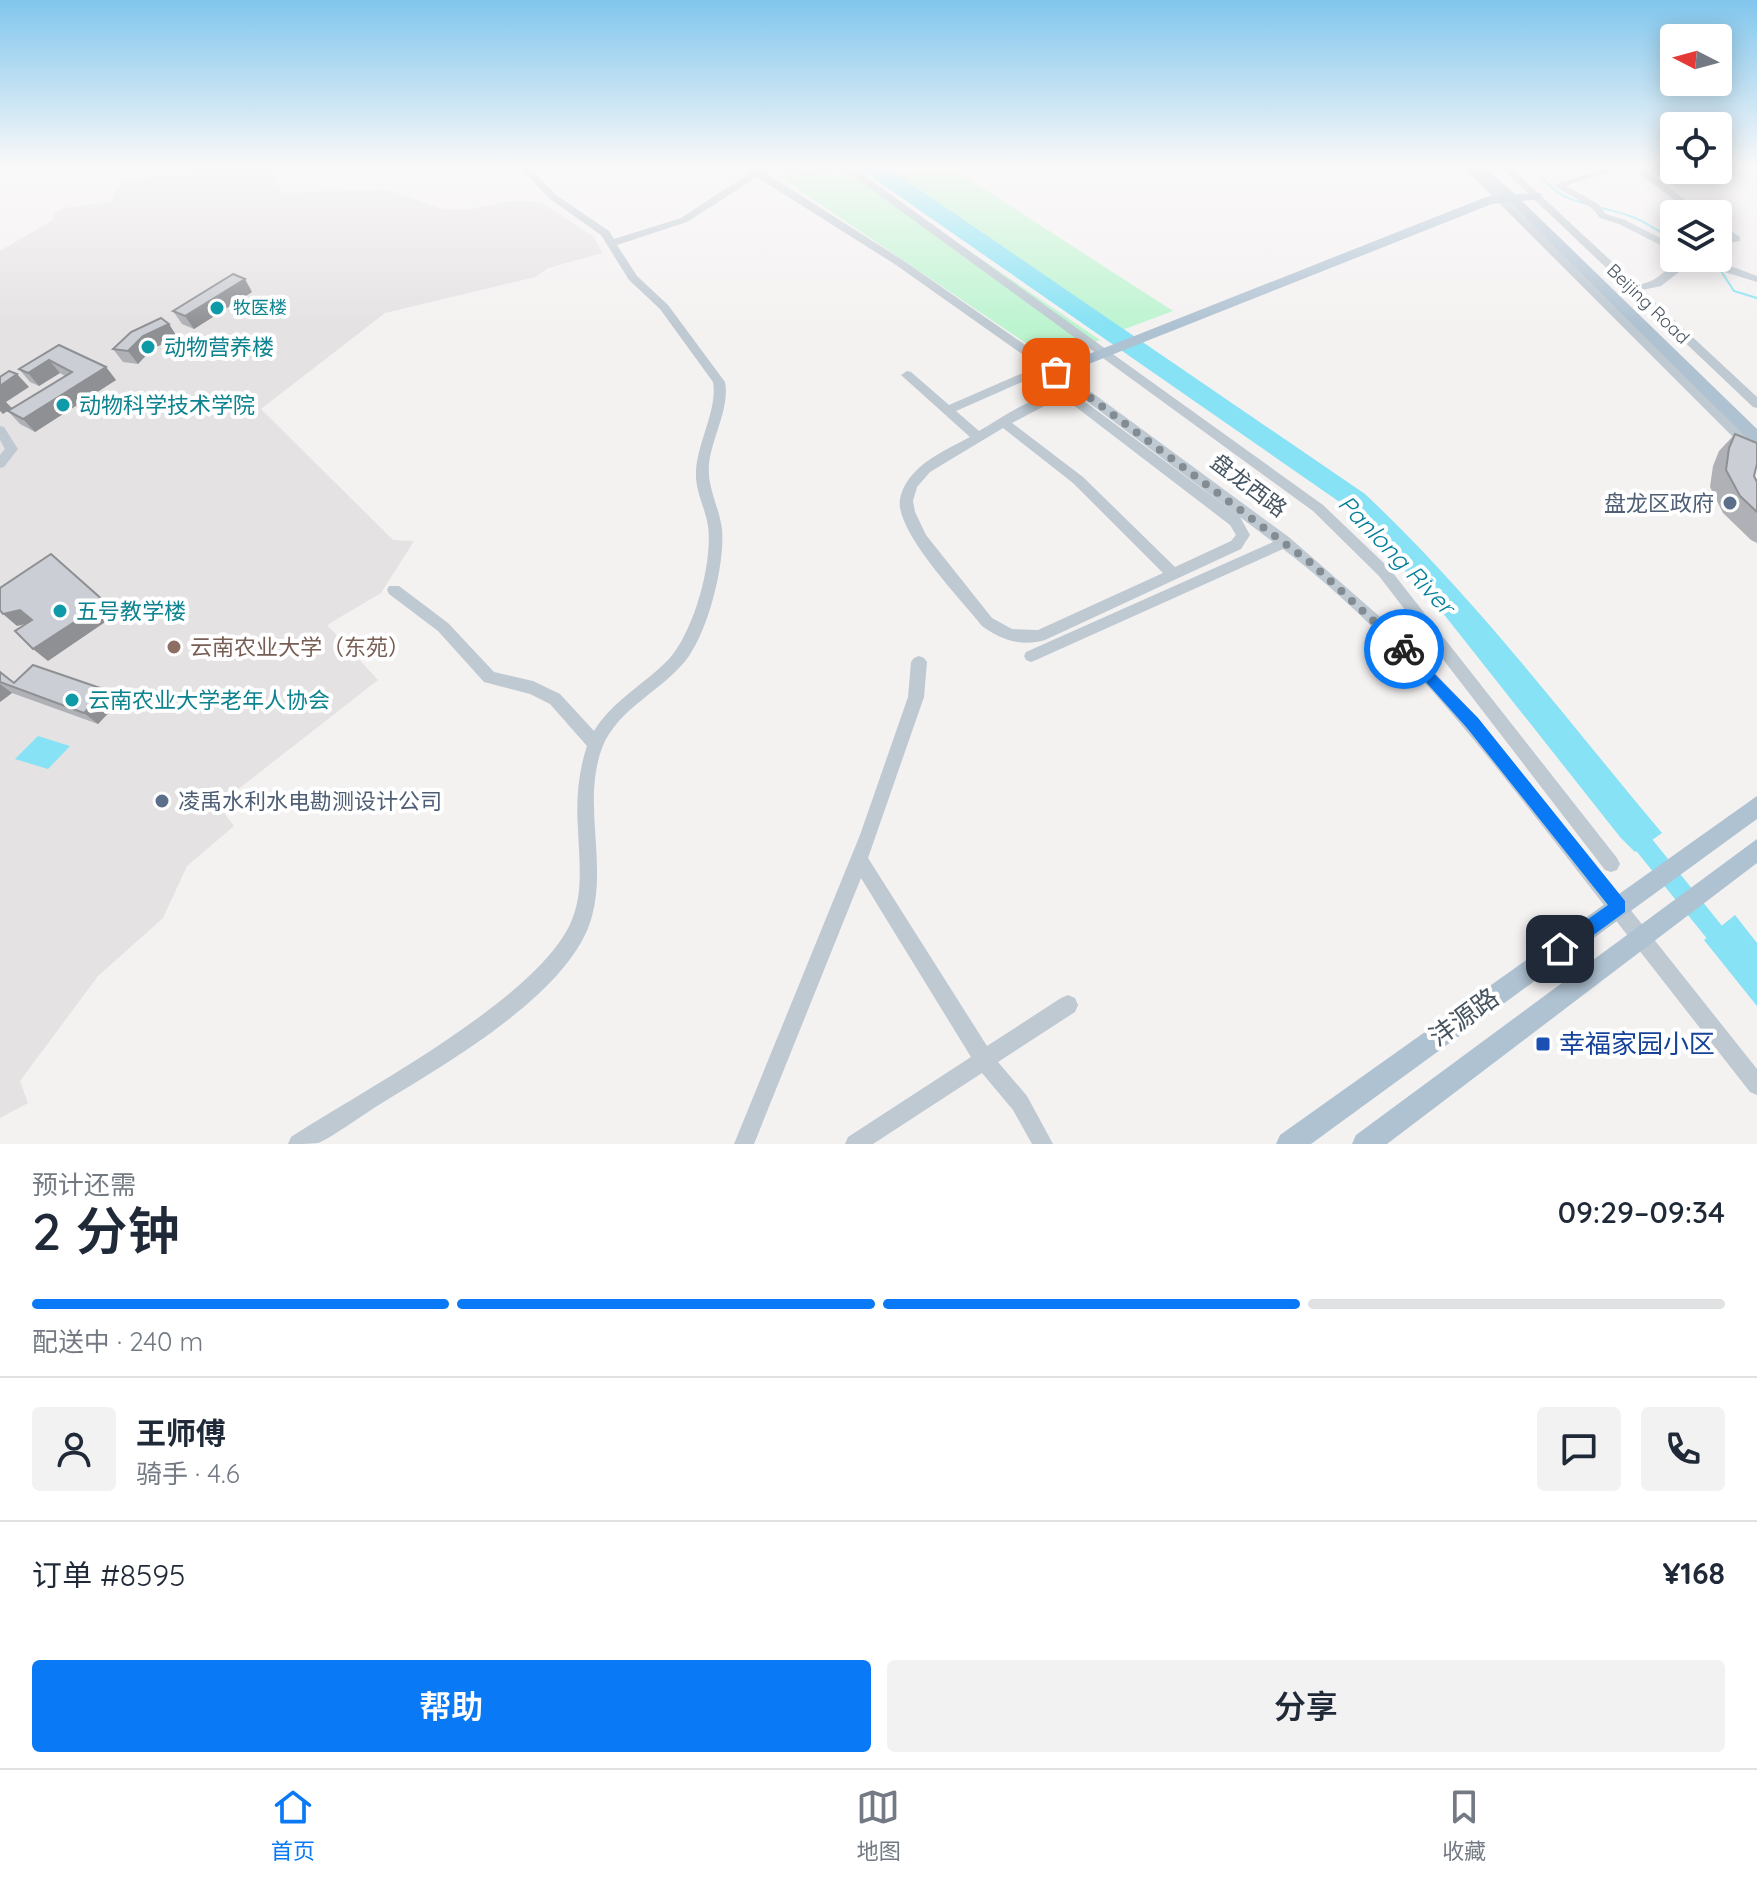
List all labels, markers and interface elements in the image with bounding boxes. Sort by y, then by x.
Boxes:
north arrow [1660,24,1732,96]
map controls [1660,24,1732,272]
button: locate [1660,112,1732,184]
button: layers [1660,200,1732,272]
street label: Beijing Road [1602,259,1694,349]
place label: 牧医楼 [233,296,287,319]
marker: 牧医楼 [208,299,226,317]
place label: 动物营养楼 [164,333,274,361]
marker: 动物营养楼 [139,338,157,356]
pin [1022,338,1090,406]
icon: bag [1034,350,1078,394]
place label: 动物科学技术学院 [79,391,255,419]
marker: 动物科学技术学院 [54,396,72,414]
street label: 盘龙西路 [1205,447,1293,523]
water label: Panlong River [1332,488,1463,622]
place label: 盘龙区政府 [1604,489,1714,517]
marker: 盘龙区政府 [1721,494,1739,512]
place label: 五号教学楼 [76,597,186,625]
marker: 五号教学楼 [51,602,69,620]
courier [1364,609,1444,689]
icon: bike [1382,627,1426,671]
place label: 云南农业大学（东苑） [190,633,410,661]
marker: 云南农业大学（东苑） [165,638,183,656]
place label: 云南农业大学老年人协会 [88,686,330,714]
marker: 云南农业大学老年人协会 [63,691,81,709]
place label: 凌禹水利水电勘测设计公司 [178,787,442,815]
marker: 凌禹水利水电勘测设计公司 [153,792,171,810]
pin [1526,915,1594,983]
icon: home [1538,927,1582,971]
street label: 沣源路 [1422,980,1505,1053]
place label: 幸福家园小区 [1559,1027,1715,1060]
marker: 幸福家园小区 [1534,1035,1552,1053]
text: 预计还需 [32,1168,136,1201]
text: 09:29–09:34 [1558,1193,1725,1231]
text: 2 分钟 [32,1198,180,1263]
text: 配送中 · 240 m [32,1325,203,1358]
button: person [32,1407,116,1491]
button: chat [1537,1407,1621,1491]
button: phone [1641,1407,1725,1491]
text: 王师傅 [136,1414,226,1452]
text: 骑手 · 4.6 [136,1457,240,1490]
text: ¥168 [1662,1554,1725,1592]
text: 订单 #8595 [32,1556,185,1594]
button: 帮助 [32,1660,871,1752]
button: 分享 [887,1660,1725,1752]
tab: 首页 [271,1785,315,1865]
tab: 地图 [856,1785,900,1865]
tab: 收藏 [1442,1785,1486,1865]

